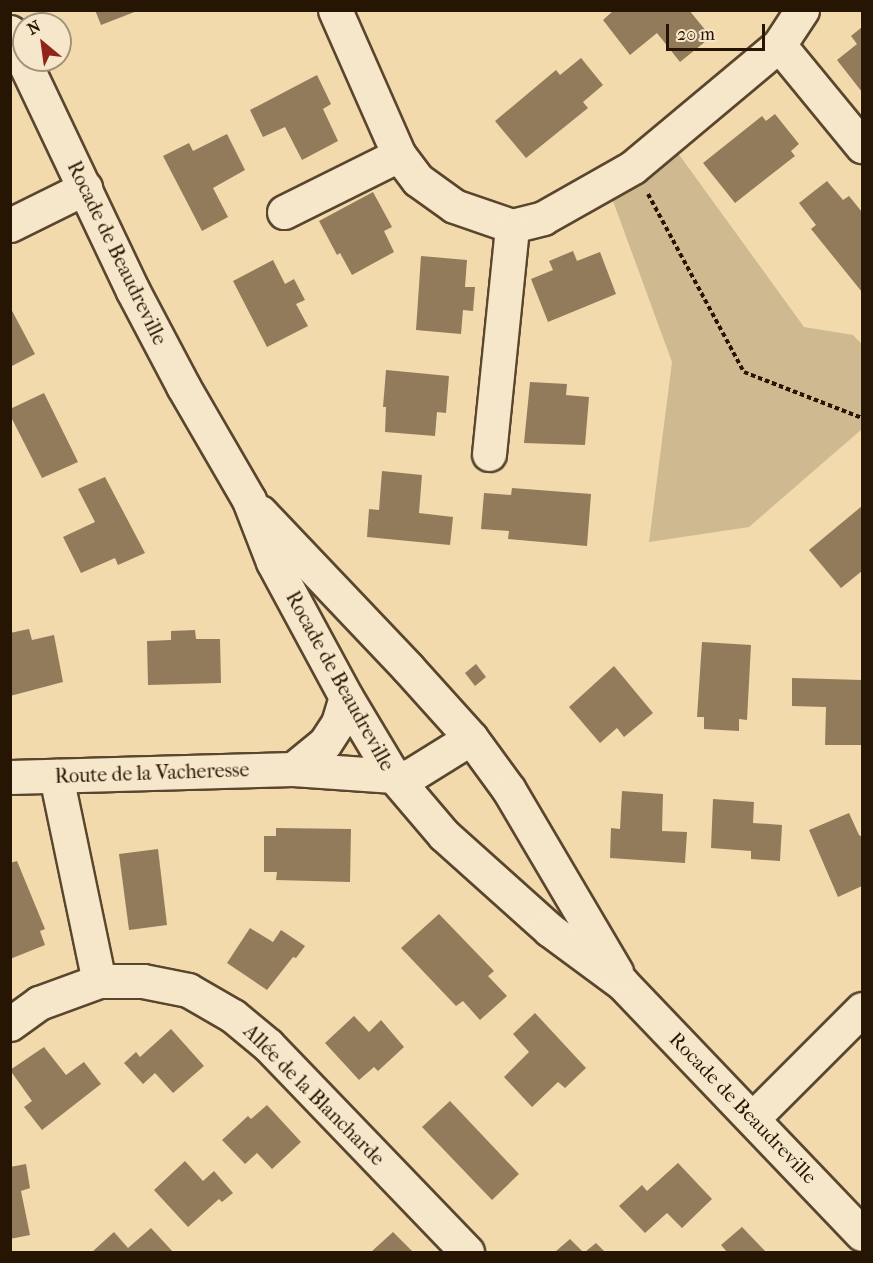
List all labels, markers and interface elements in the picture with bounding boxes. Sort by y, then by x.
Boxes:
north arrow [12,12,72,72]
scale bar [669,12,768,50]
text: N [24,16,44,39]
text: 20 m [677,24,715,45]
street label: Rocade de Beaudreville [62,157,172,349]
street label: Rocade de Beaudreville [281,587,399,775]
street label: Route de la Vacheresse [54,758,250,788]
street label: Allée de la Blancharde [238,1019,390,1171]
street label: Rocade de Beaudreville [664,1027,822,1189]

